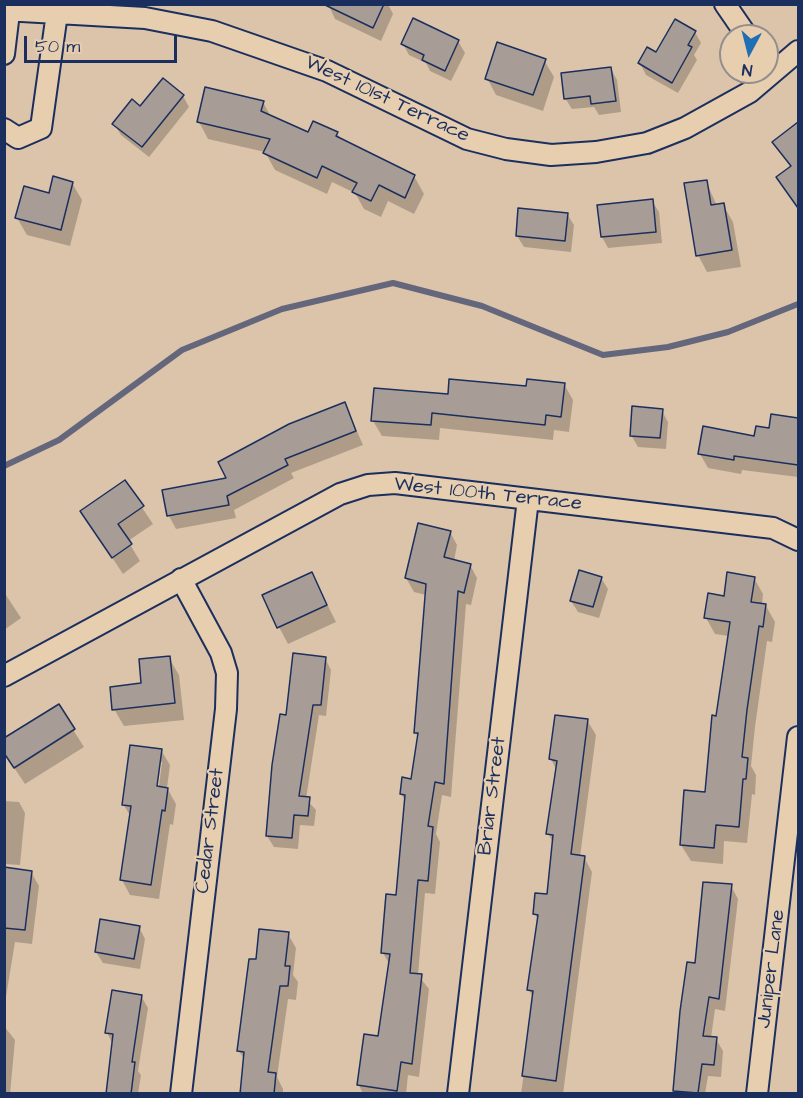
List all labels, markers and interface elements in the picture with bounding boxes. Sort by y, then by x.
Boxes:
scale bar [27,24,180,62]
north arrow [719,24,779,84]
text: 50 m [35,34,80,59]
street label: West 101st Terrace [301,51,473,149]
text: N [741,58,753,81]
street label: West 100th Terrace [393,473,583,517]
street label: Briar Street [474,735,512,857]
street label: Cedar Street [191,767,231,895]
street label: Juniper Lane [753,908,791,1030]

